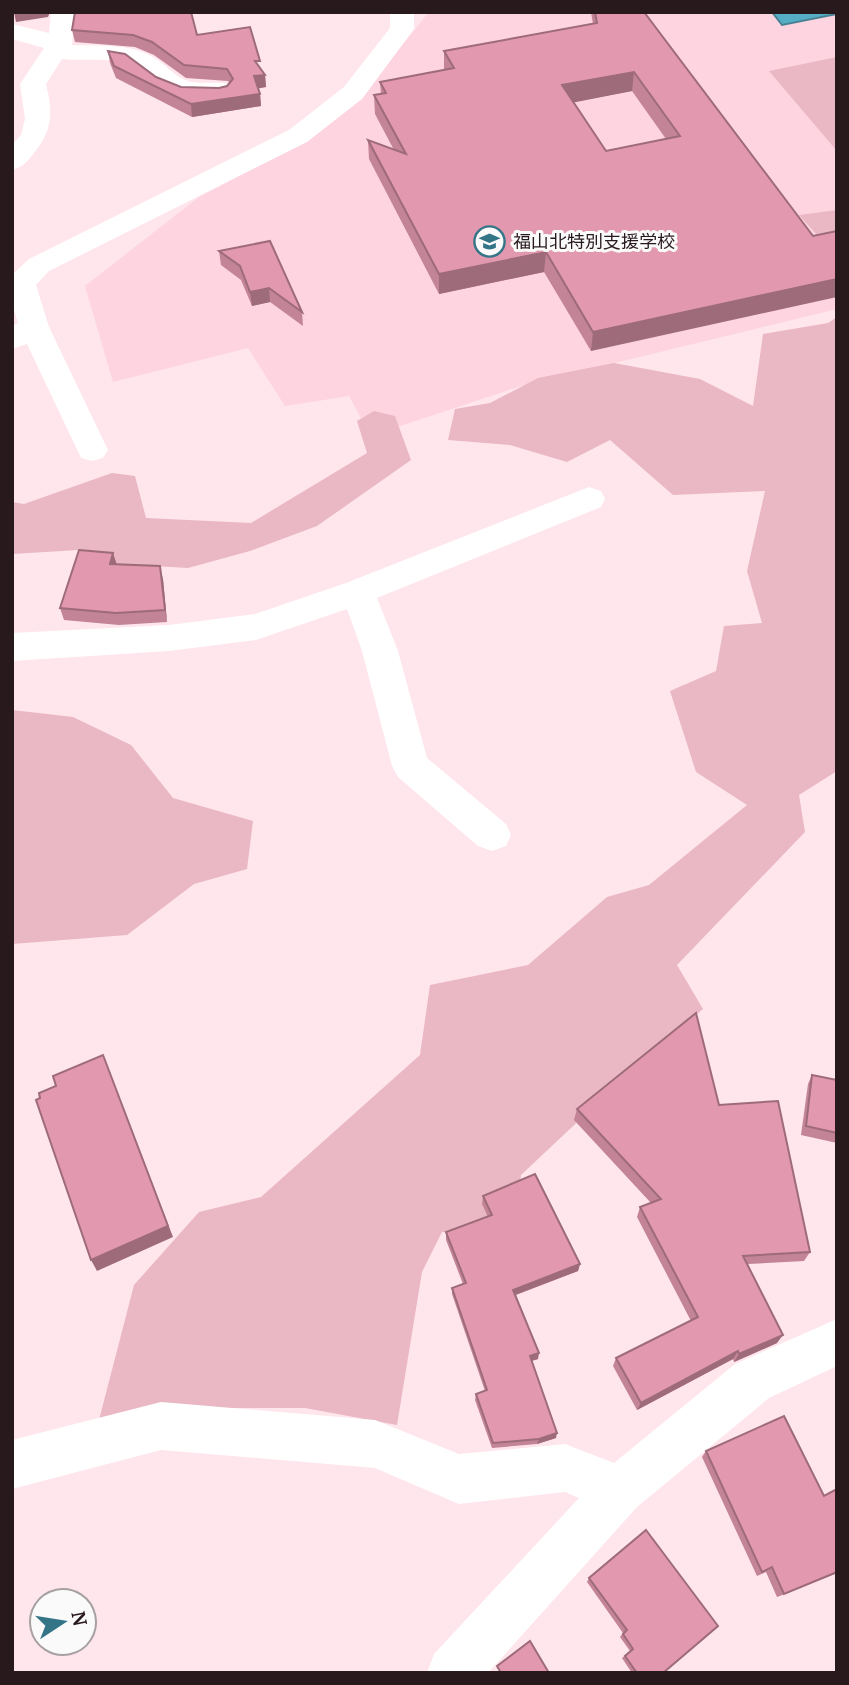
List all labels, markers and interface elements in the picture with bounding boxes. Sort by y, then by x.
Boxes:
school or university icon: 福山北特別支援学校 [473,225,507,259]
place label: 福山北特別支援学校 [513,229,675,253]
north arrow [28,1587,98,1657]
text: N [66,1609,94,1629]

